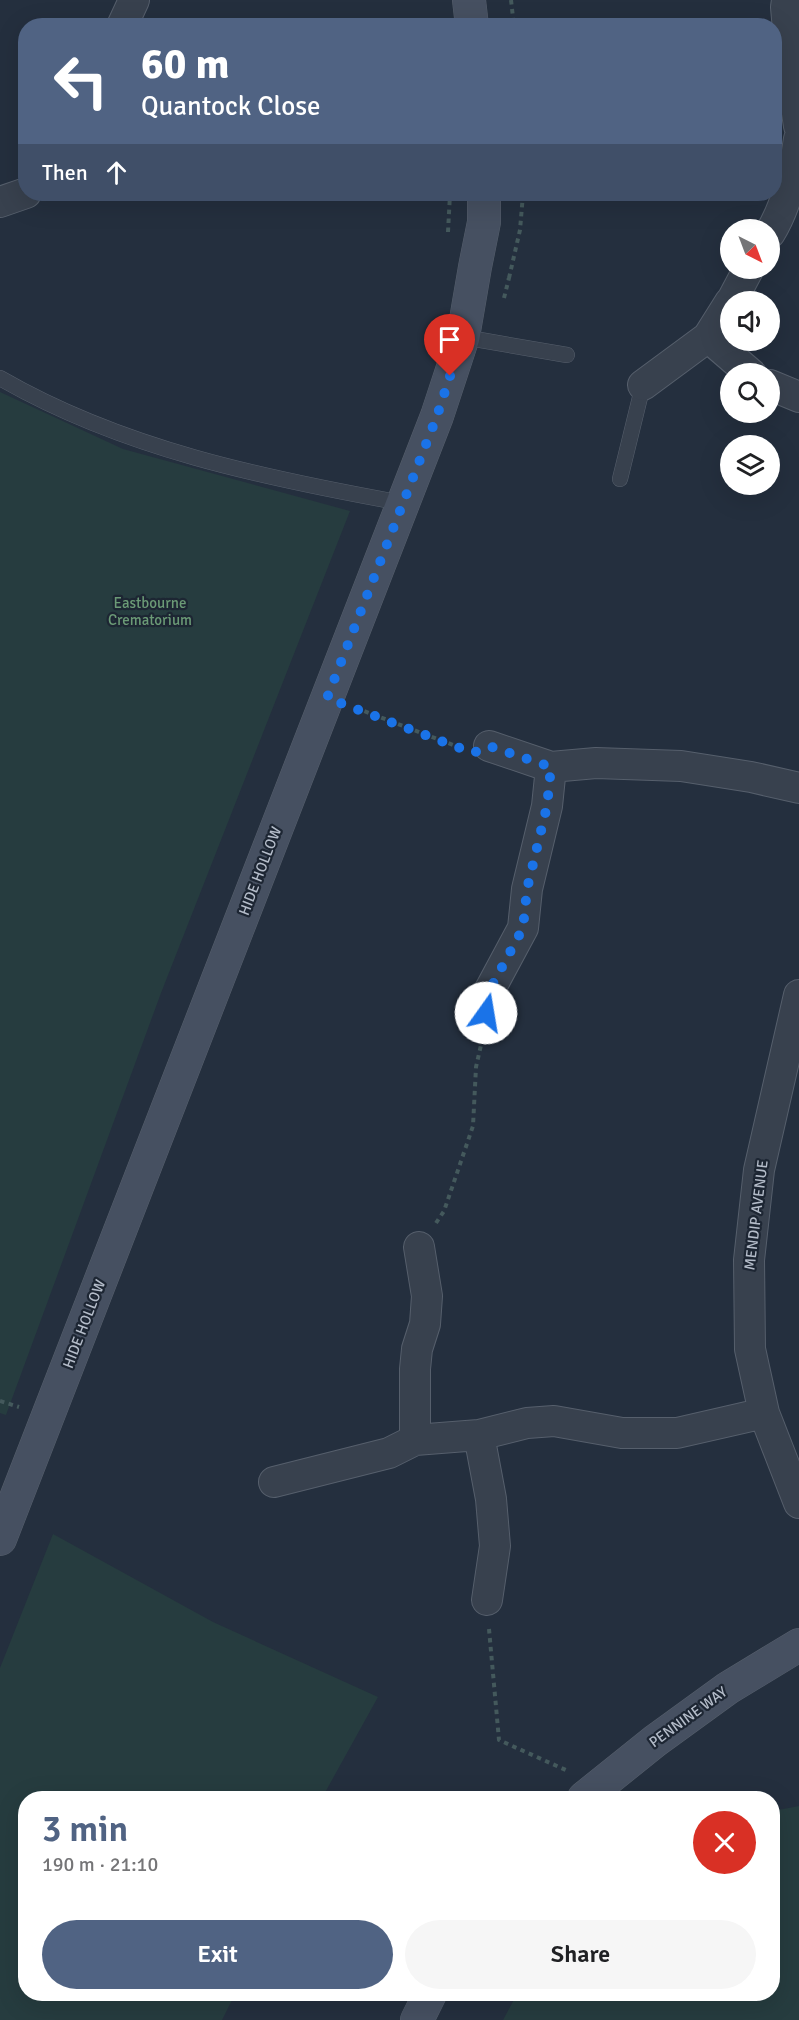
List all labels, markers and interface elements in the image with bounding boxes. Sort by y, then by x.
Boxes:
text: 60 m [141,39,230,90]
icon: left [42,42,120,120]
text: Quantock Close [141,90,321,123]
icon: ahead [100,156,133,189]
text: Then [42,159,88,186]
north arrow [720,219,780,279]
map controls [720,219,780,495]
button: sound [720,291,780,351]
pin [424,314,475,376]
icon: arrive [433,323,466,356]
button: search [720,363,780,423]
button: layers [720,435,780,495]
park label: Eastbourne Crematorium [108,594,192,629]
street label: HIDE HOLLOW [235,824,285,918]
position arrow [454,981,518,1045]
street label: MENDIP AVENUE [740,1159,772,1271]
street label: HIDE HOLLOW [59,1277,109,1371]
street label: PENNINE WAY [645,1682,731,1751]
text: 3 min [42,1807,128,1852]
button: close [693,1811,756,1874]
text: 190 m · 21:10 [42,1852,158,1877]
button: Exit [42,1920,393,1989]
button: Share [405,1920,756,1989]

